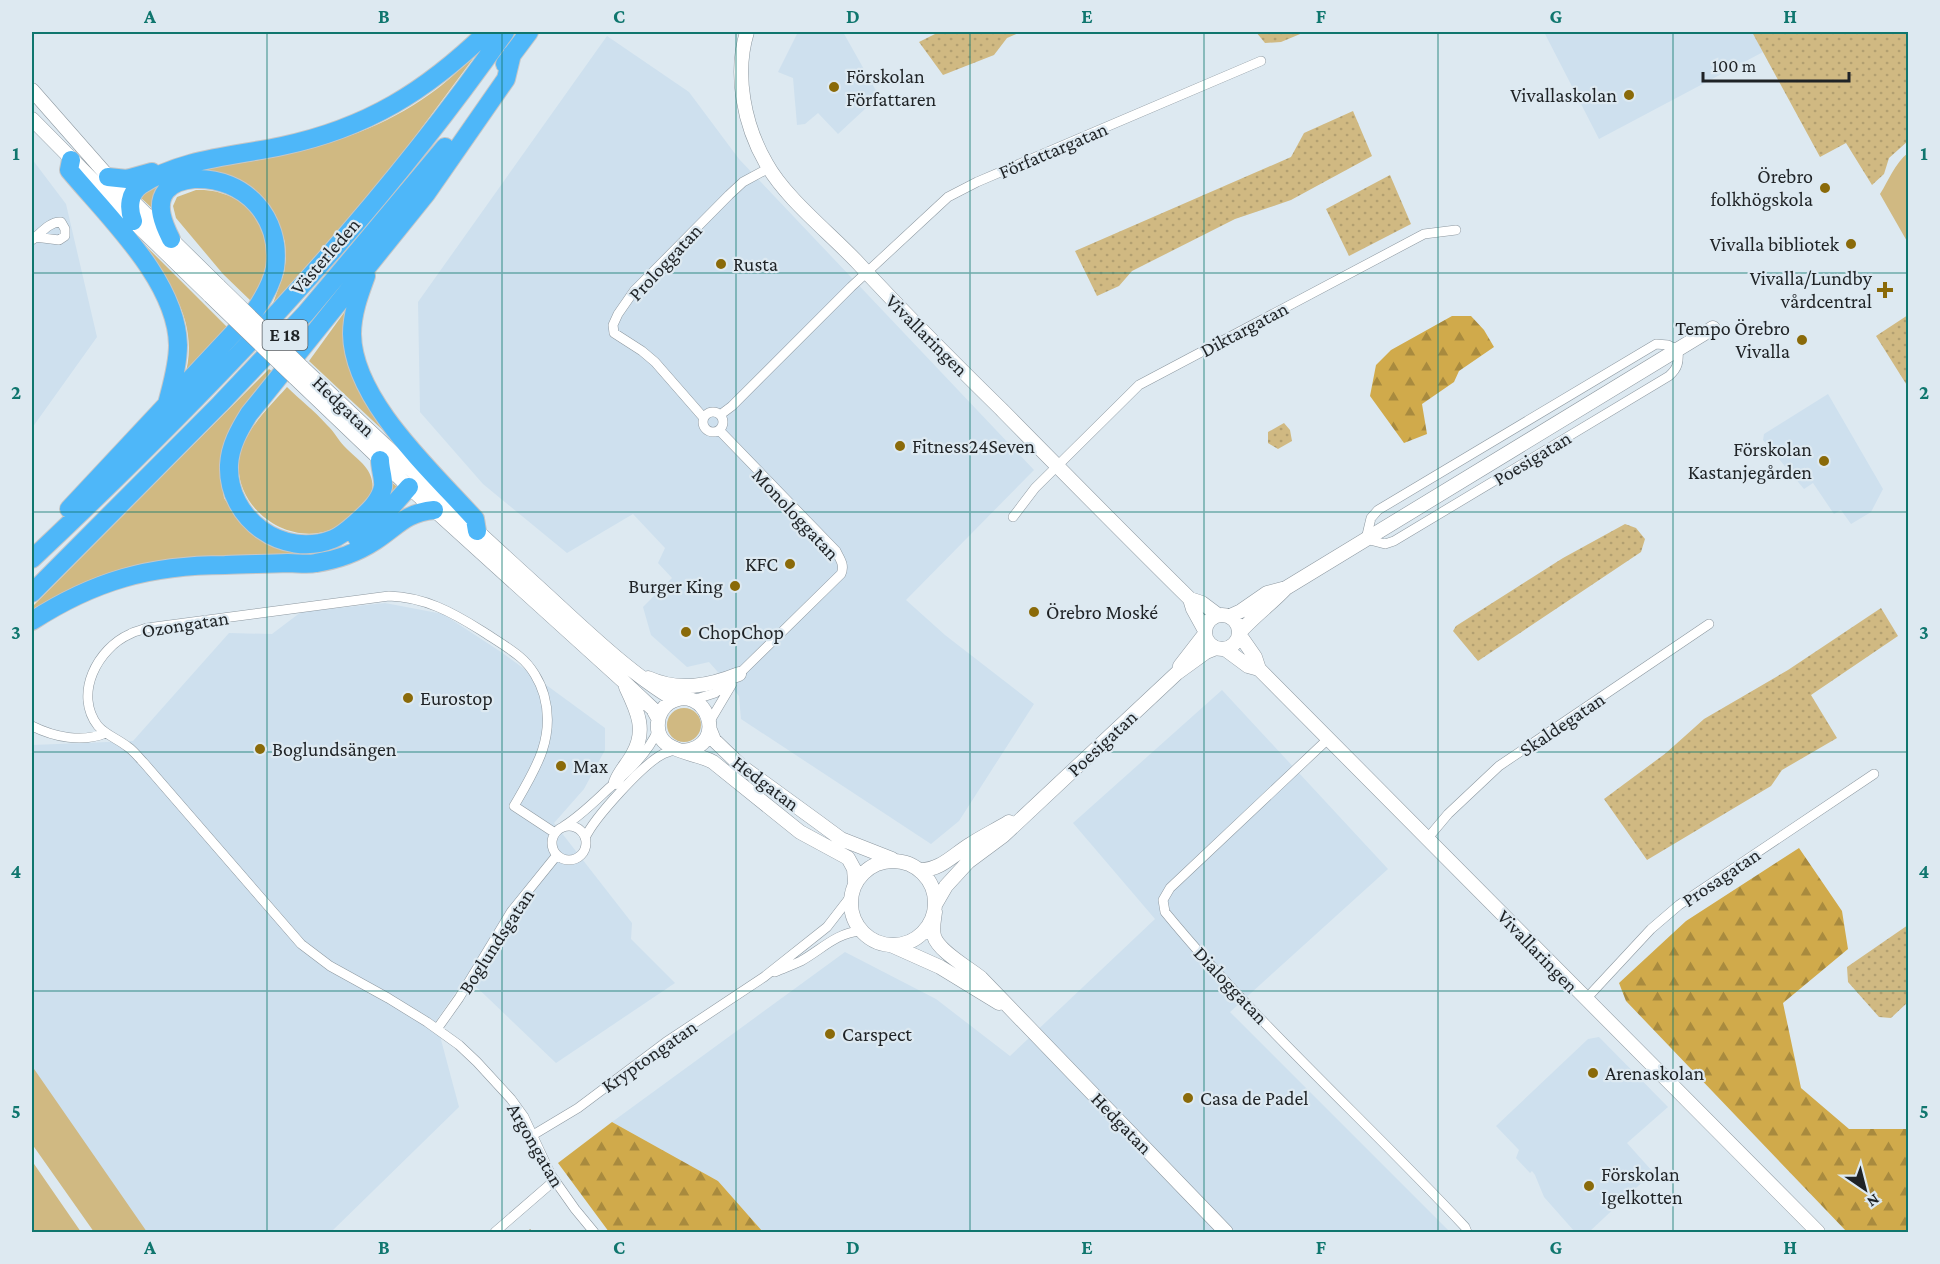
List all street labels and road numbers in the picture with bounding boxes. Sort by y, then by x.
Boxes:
street label: Författargatan [995,117,1111,184]
street label: Västerleden [286,213,364,299]
street label: Prologgatan [624,219,707,306]
street label: Vivallaringen [881,290,973,381]
street label: Diktargatan [1196,297,1292,362]
road number: E 18 [262,320,308,350]
street label: Hedgatan [308,371,380,442]
street label: Poesigatan [1489,426,1576,491]
street label: Monologgatan [747,464,844,565]
street label: Ozongatan [140,606,231,643]
street label: Skaldegatan [1515,687,1610,761]
street label: Poesigatan [1063,705,1142,781]
street label: Hedgatan [728,751,804,816]
street label: Prosagatan [1678,843,1765,912]
street label: Boglundsgatan [454,884,539,998]
street label: Vivallaringen [1492,905,1583,998]
street label: Dialoggatan [1189,942,1273,1029]
street label: Kryptongatan [597,1015,702,1098]
street label: Hedgatan [1086,1087,1157,1159]
street label: Argongatan [502,1099,569,1192]

